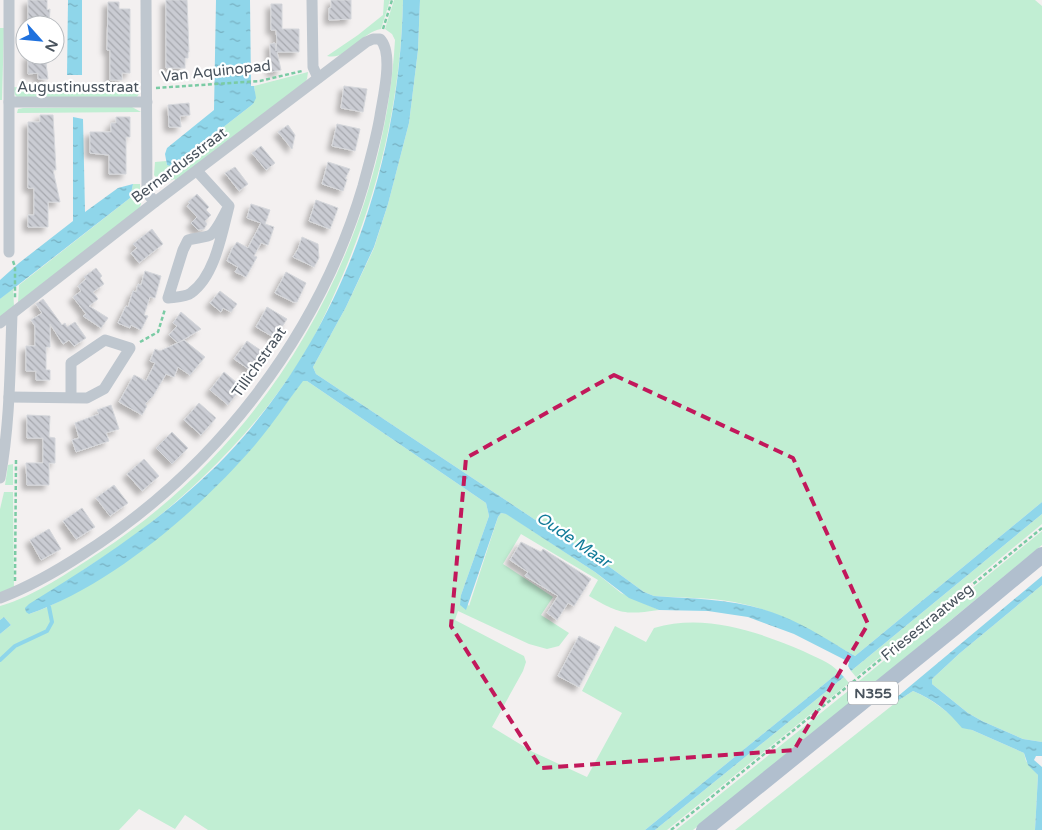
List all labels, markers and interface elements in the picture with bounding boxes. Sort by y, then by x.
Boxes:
north arrow [15,15,65,65]
text: N [41,37,61,55]
street label: Van Aquinopad [160,56,272,86]
street label: Augustinusstraat [17,78,139,96]
street label: Bernardusstraat [128,123,230,207]
street label: Tillichstraat [228,323,290,401]
water label: Oude Maar [532,508,616,573]
street label: Friesestraatweg [877,579,977,665]
road number: N355 [848,681,898,704]

